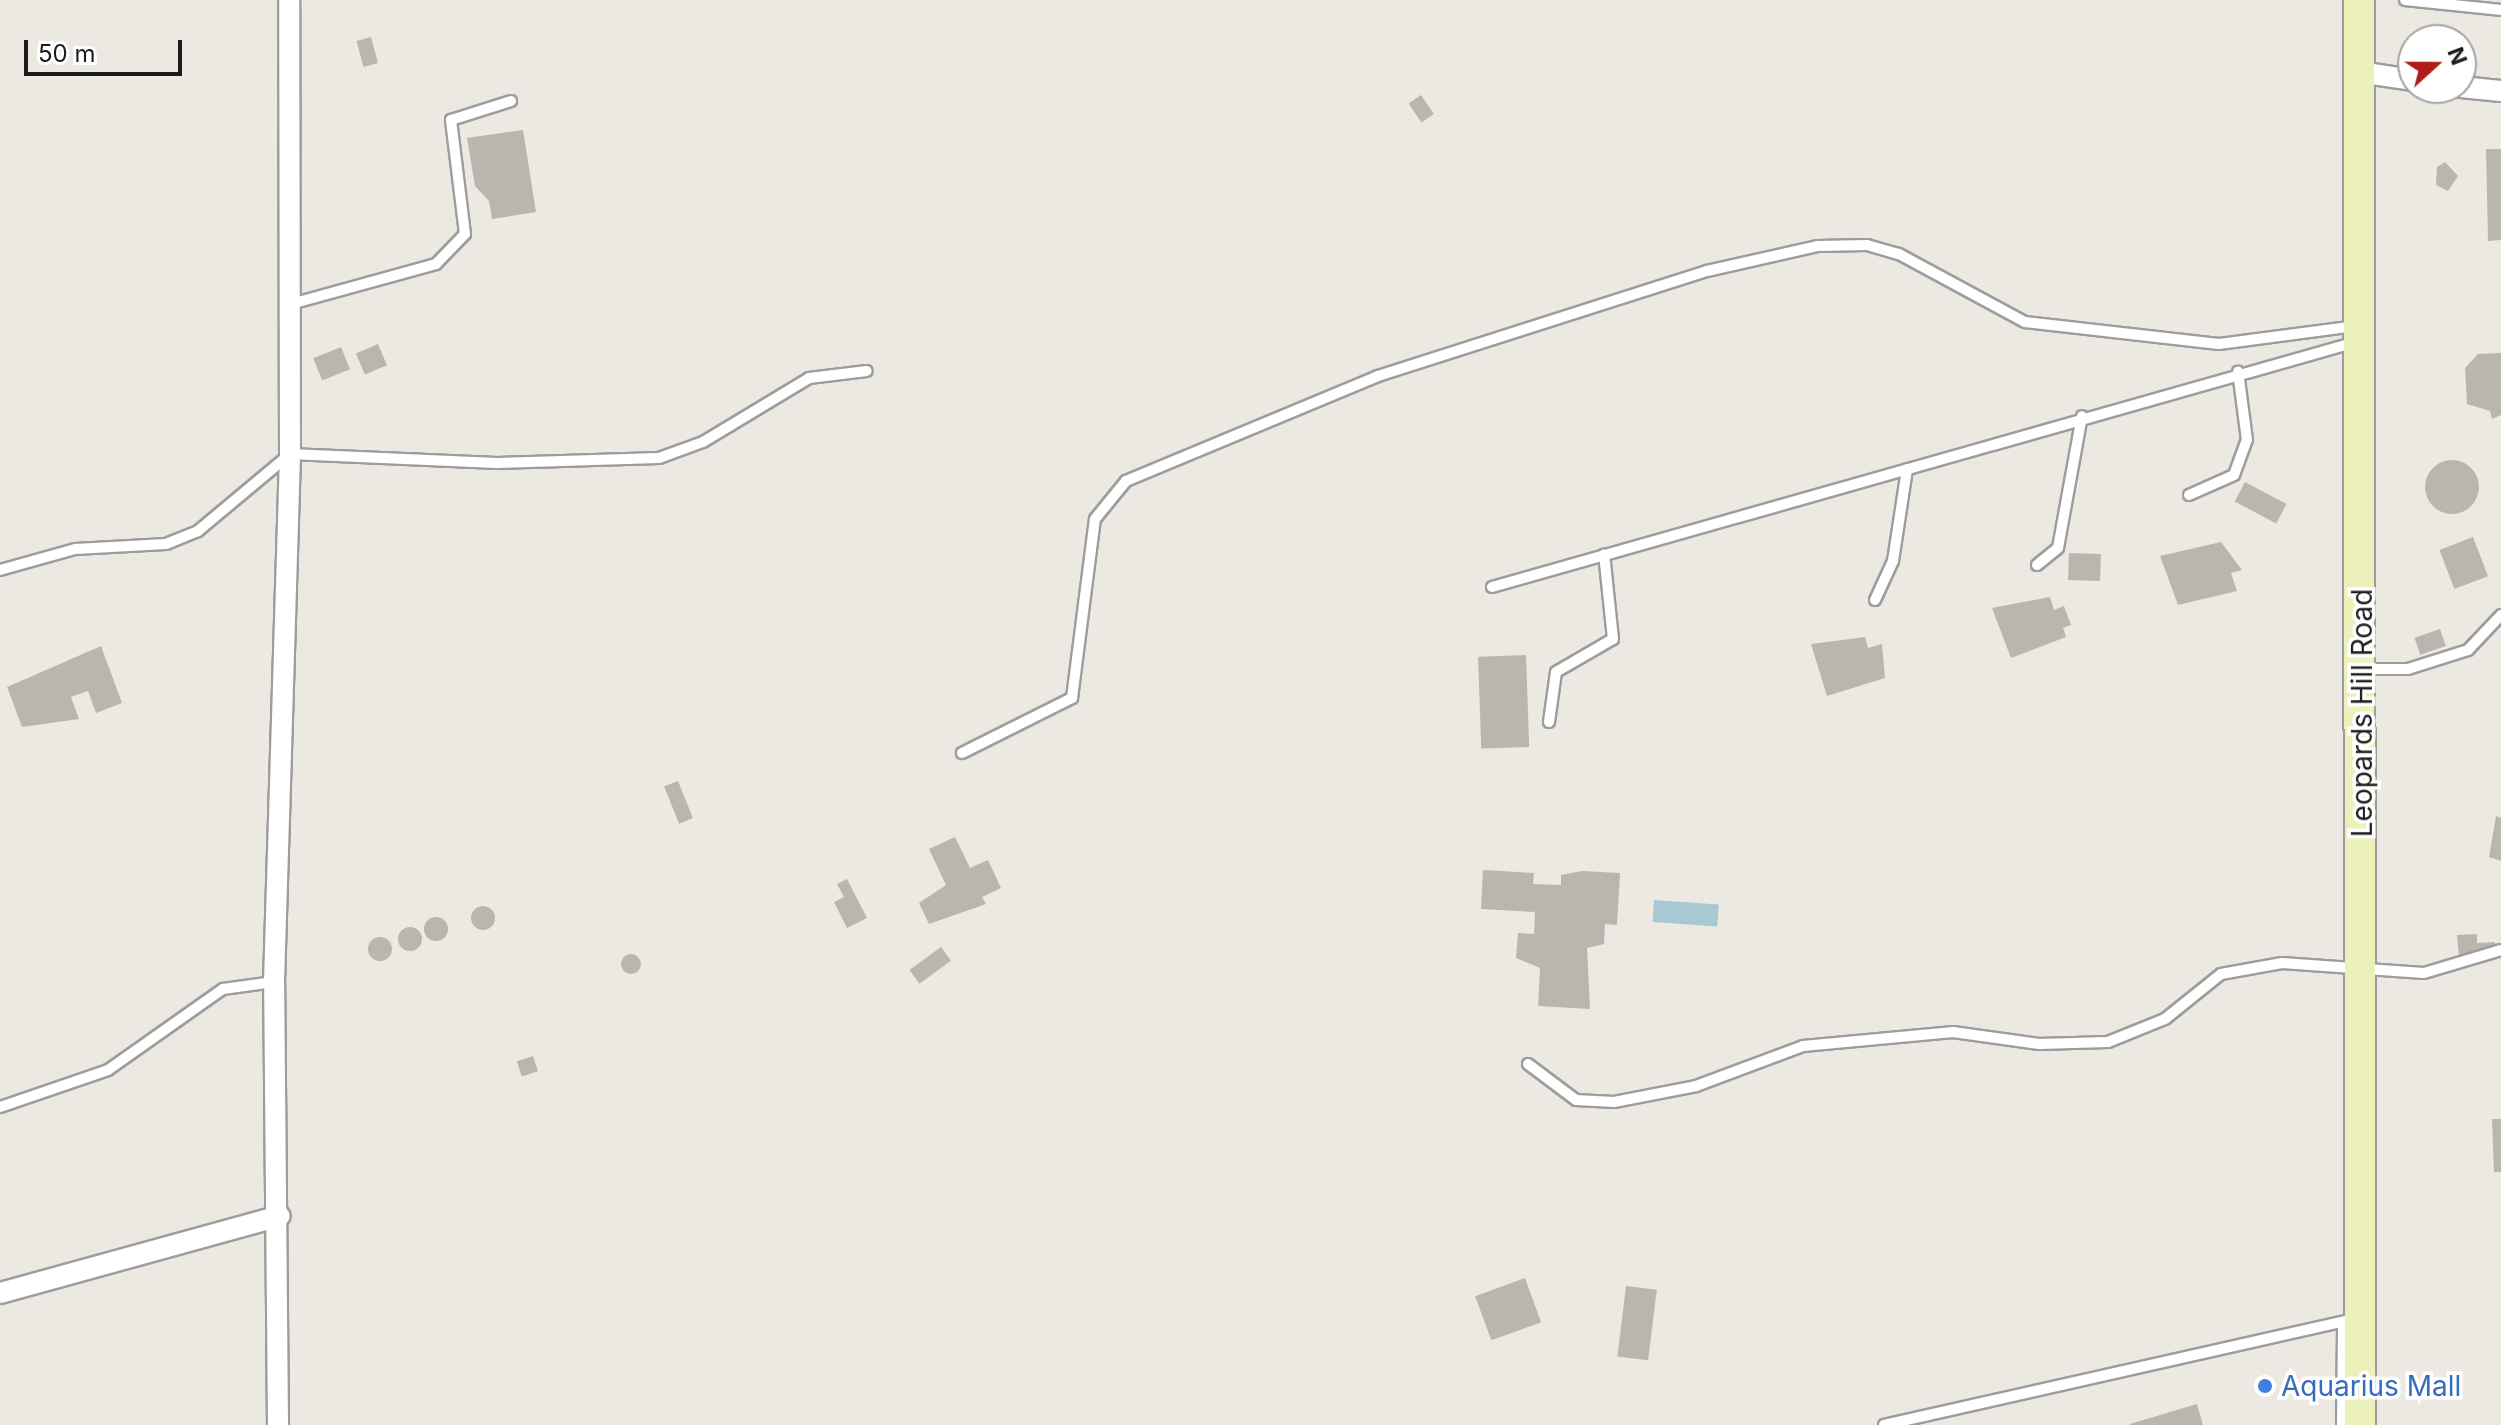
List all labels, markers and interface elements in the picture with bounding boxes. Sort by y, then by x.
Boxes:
scale bar [28,24,186,74]
north arrow [2397,24,2477,104]
text: 50 m [38,39,96,68]
text: N [2442,44,2473,69]
street label: Leopards Hill Road [2345,589,2379,837]
place label: Aquarius Mall [2281,1369,2461,1403]
marker: Aquarius Mall [2256,1377,2274,1395]

